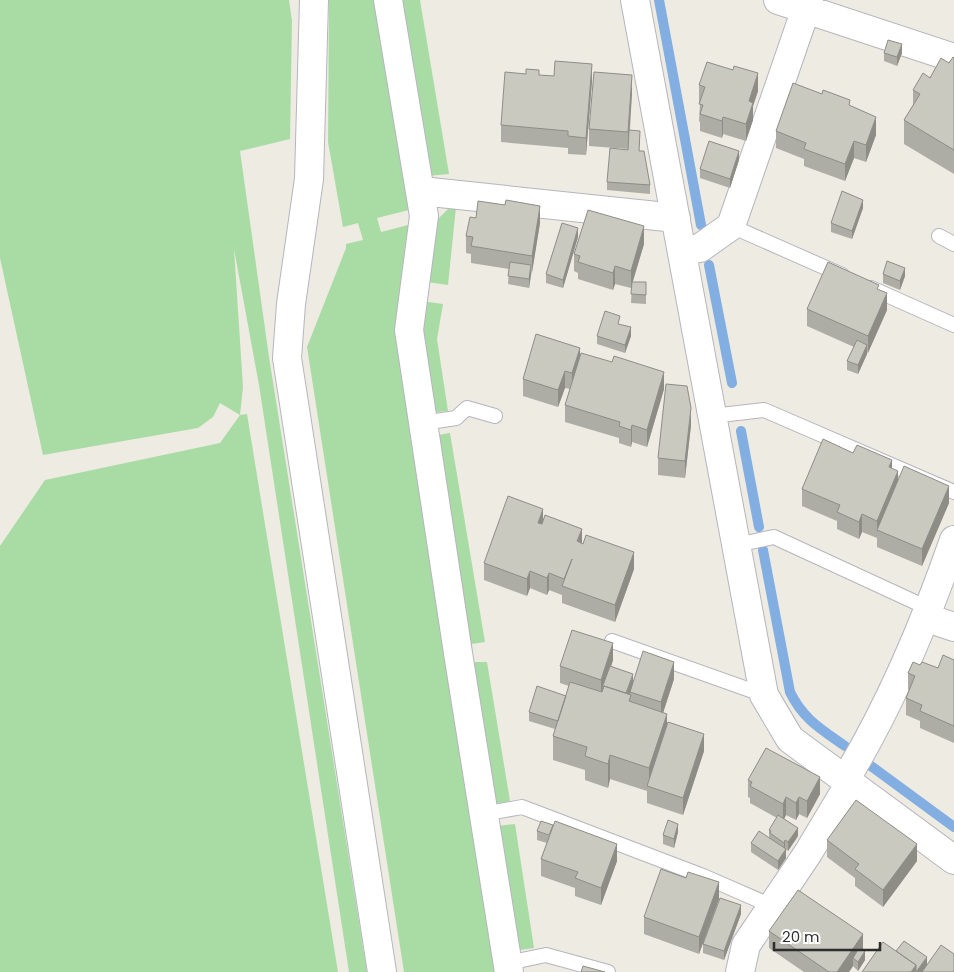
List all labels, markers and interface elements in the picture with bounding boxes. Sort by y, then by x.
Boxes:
scale bar [774,920,880,952]
text: 20 m [782,926,820,947]

